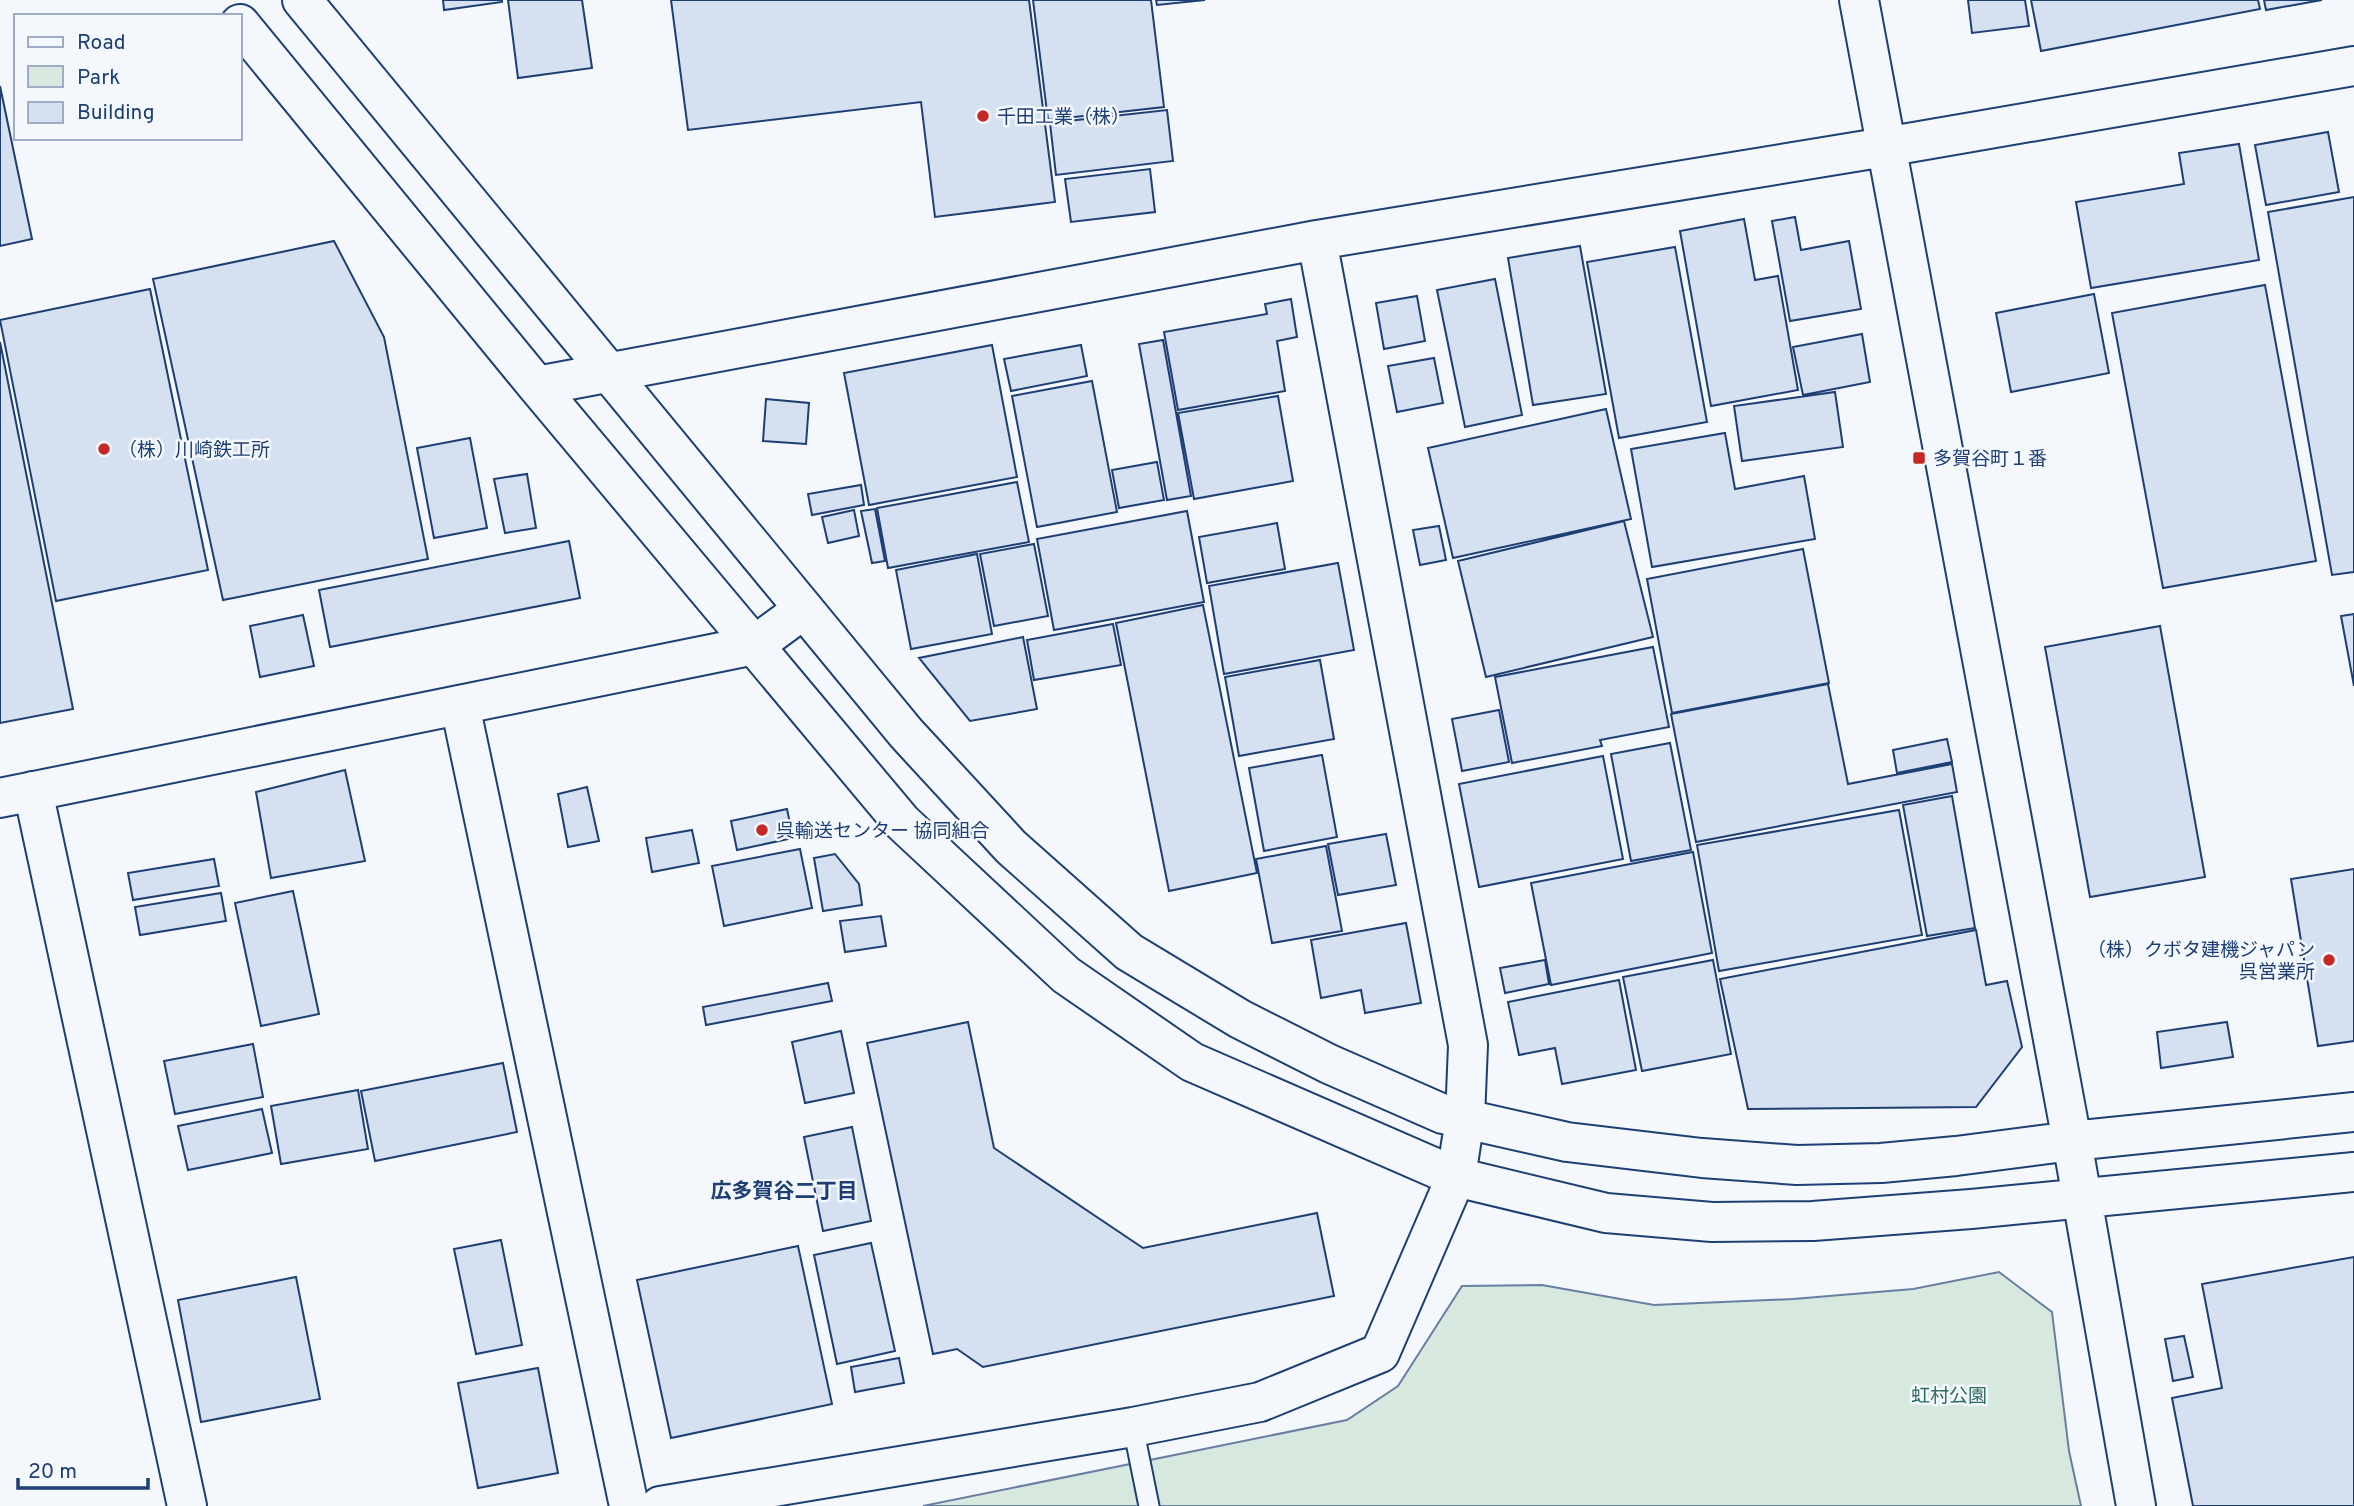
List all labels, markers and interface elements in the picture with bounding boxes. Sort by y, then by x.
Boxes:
legend [14,14,242,140]
text: Road [77,30,126,57]
text: Park [77,65,120,92]
text: Building [77,100,155,127]
place label: 千田工業（株） [997,106,1130,130]
marker: 千田工業（株） [975,108,991,124]
place label: （株）川崎鉄工所 [118,439,270,463]
marker: （株）川崎鉄工所 [96,441,112,457]
place label: 多賀谷町１番 [1933,448,2047,472]
marker: 多賀谷町１番 [1911,450,1927,466]
place label: 呉輸送センター 協同組合 [776,820,989,844]
marker: 呉輸送センター 協同組合 [754,822,770,838]
place label: （株）クボタ建機ジャパン 呉営業所 [2087,939,2315,985]
marker: （株）クボタ建機ジャパン 呉営業所 [2321,952,2337,968]
district label: 広多賀谷二丁目 [711,1179,858,1206]
park label: 虹村公園 [1911,1385,1987,1409]
scale bar [18,1446,147,1490]
text: 20 m [28,1459,77,1486]

